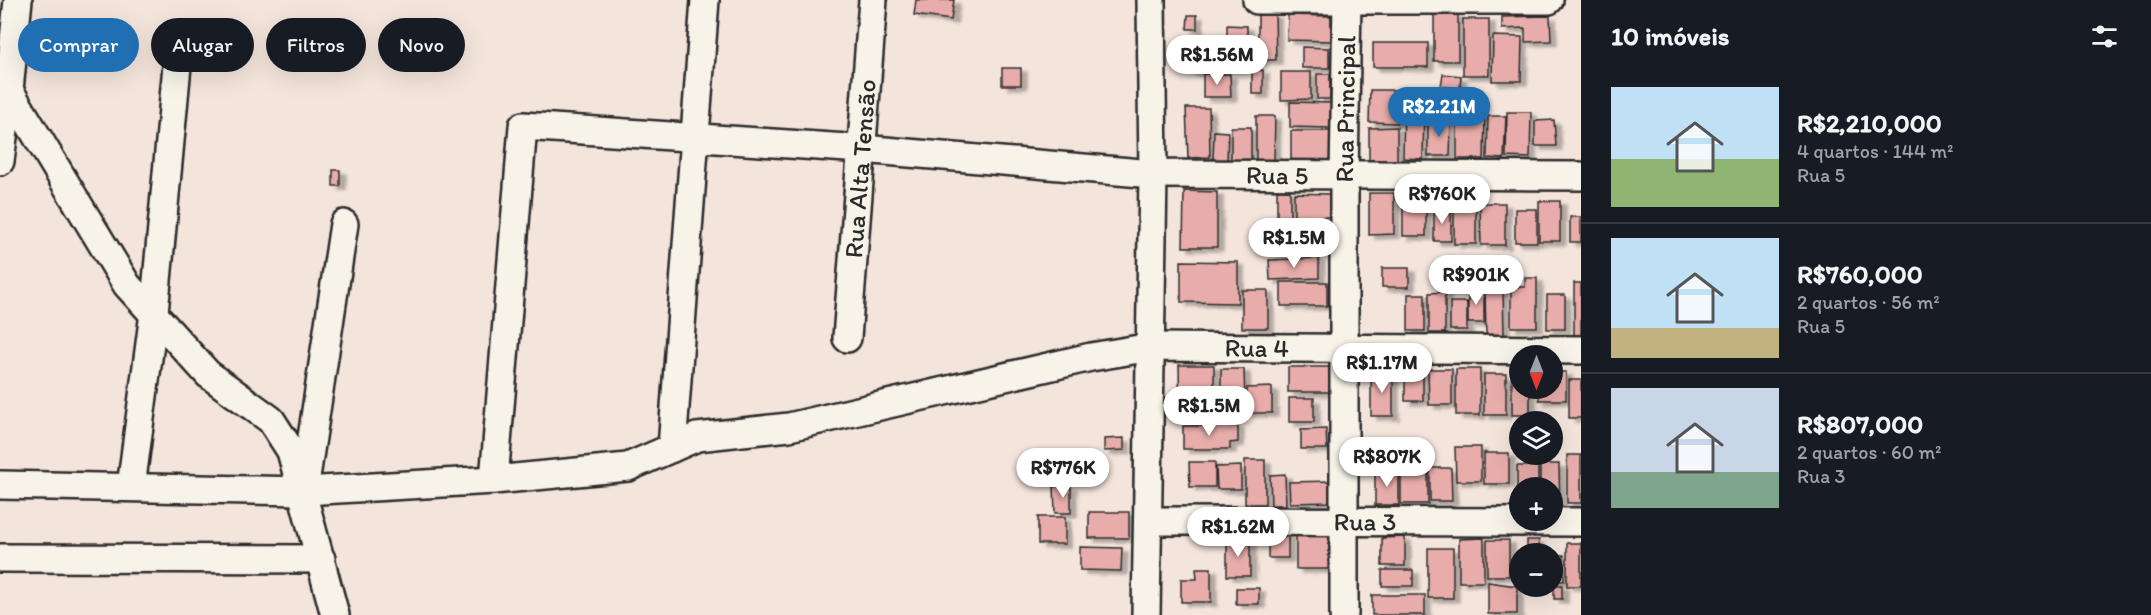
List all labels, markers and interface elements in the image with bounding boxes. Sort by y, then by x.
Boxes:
chip: Comprar [18,18,139,72]
chip: Alugar [151,18,254,72]
chip: Filtros [266,18,366,72]
chip: Novo [378,18,465,72]
text: 10 imóveis [1611,20,1729,52]
icon: filters [2088,20,2121,53]
pin: R$1.56M [1162,35,1272,86]
street label: Rua Principal [1328,35,1362,183]
text: R$1.56M [1180,42,1254,66]
street label: Rua Alta Tensão [837,78,883,259]
pin: R$2.21M [1384,87,1494,138]
text: R$2.21M [1402,94,1476,118]
text: R$2,210,000 [1797,107,1942,139]
icon: home [1659,111,1731,183]
text: 4 quartos · 144 m² [1797,139,1953,163]
street label: Rua 5 [1246,158,1308,192]
text: Rua 5 [1797,163,1845,187]
pin: R$760K [1393,174,1491,225]
text: R$760K [1408,181,1476,205]
pin: R$1.5M [1245,218,1343,269]
text: R$1.5M [1262,225,1326,249]
pin: R$901K [1427,255,1525,306]
text: R$760,000 [1797,258,1923,290]
text: R$901K [1443,262,1509,286]
icon: home [1659,262,1731,334]
text: 2 quartos · 56 m² [1797,290,1940,314]
text: Rua 5 [1797,314,1845,338]
street label: Rua 4 [1224,332,1289,364]
pin: R$1.17M [1327,343,1437,394]
north arrow [1509,345,1563,399]
map controls [1509,345,1563,597]
text: R$1.17M [1346,350,1418,374]
pin: R$1.5M [1160,386,1258,437]
text: R$1.5M [1177,393,1241,417]
text: R$807,000 [1797,408,1923,440]
button: layers [1509,411,1563,465]
icon: home [1659,412,1731,484]
pin: R$807K [1338,437,1436,488]
text: 2 quartos · 60 m² [1797,440,1942,464]
text: R$807K [1353,444,1421,468]
pin: R$776K [1014,448,1112,499]
text: R$776K [1030,455,1096,479]
text: Rua 3 [1797,464,1845,488]
button: + [1509,477,1563,531]
street label: Rua 3 [1333,505,1397,538]
pin: R$1.62M [1183,507,1293,558]
text: R$1.62M [1201,514,1275,538]
button: − [1509,543,1563,597]

